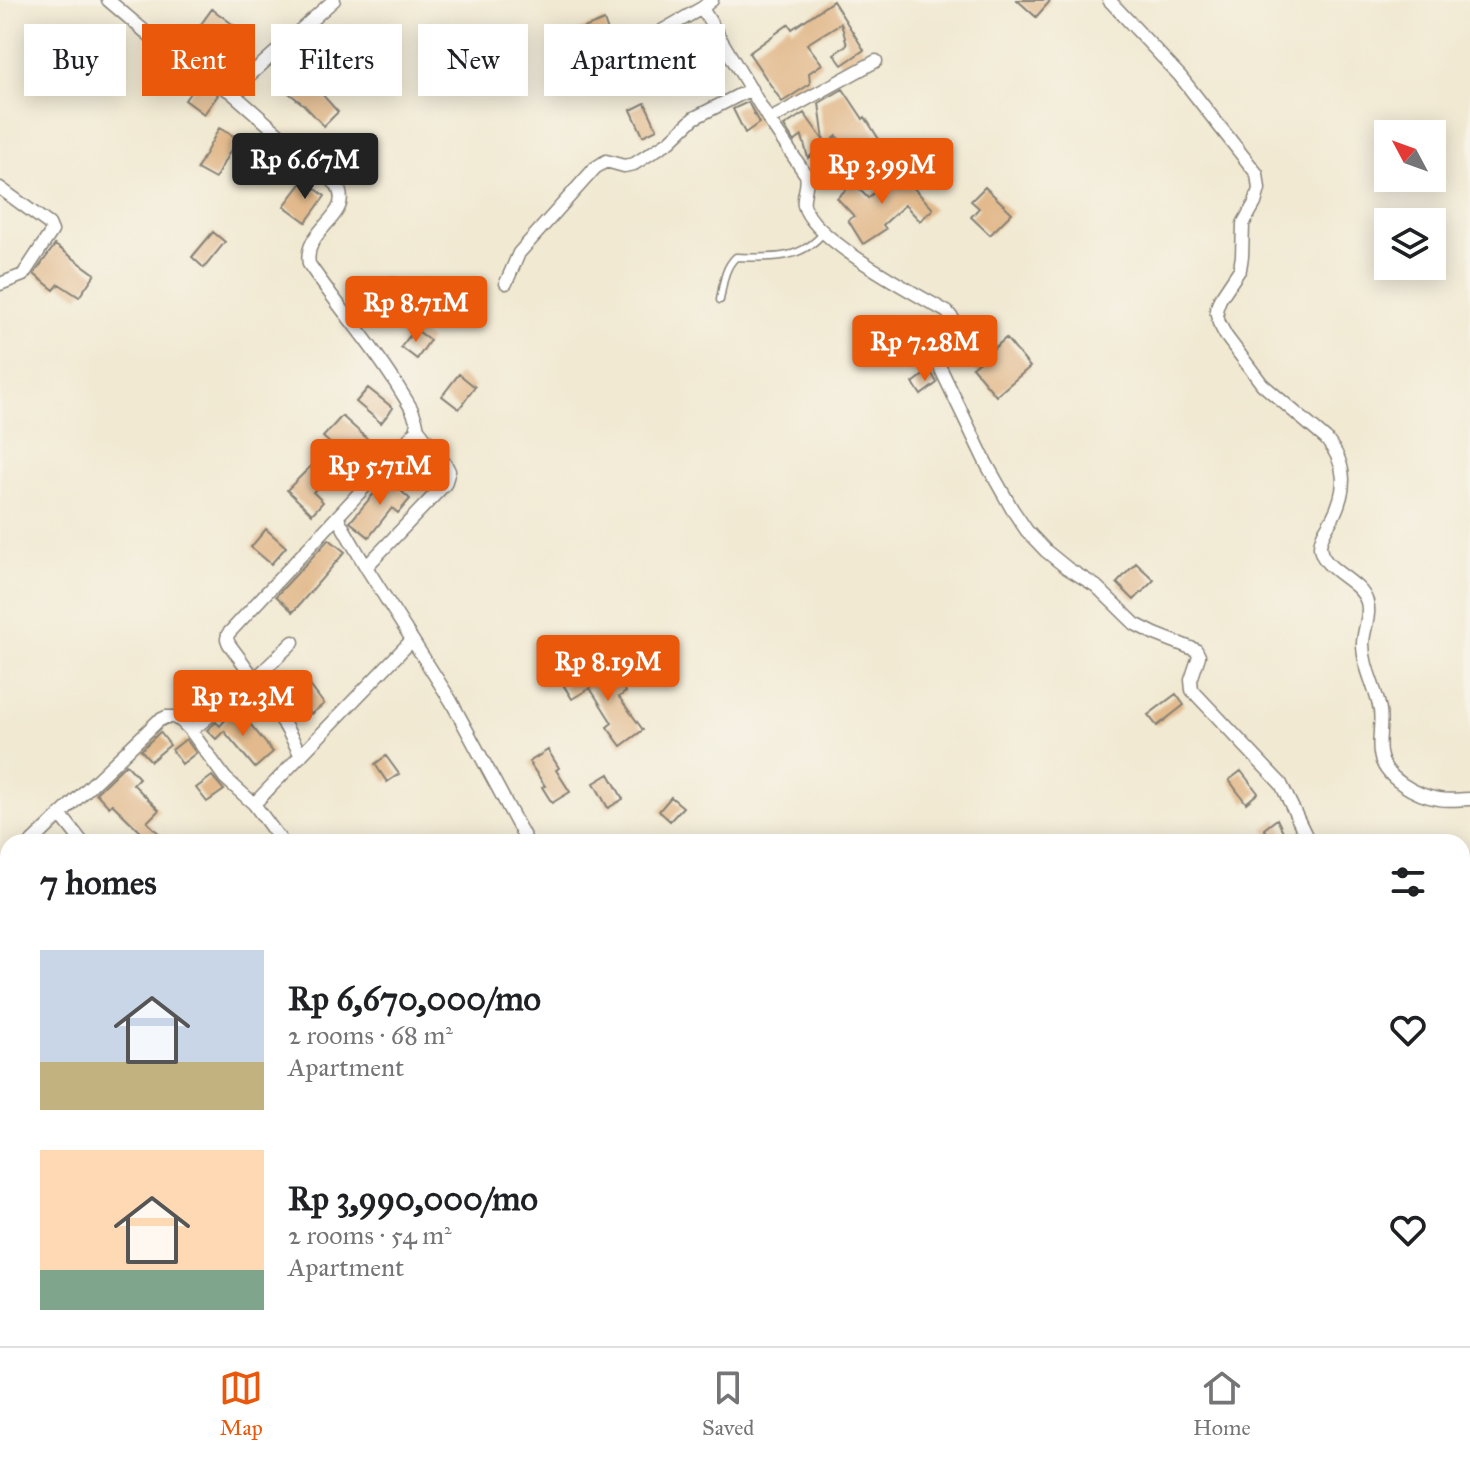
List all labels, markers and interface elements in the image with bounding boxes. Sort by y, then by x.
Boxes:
chip: Buy [24,24,126,96]
chip: Rent [142,24,255,96]
chip: Filters [271,24,402,96]
chip: New [418,24,528,96]
chip: Apartment [544,24,725,96]
north arrow [1374,120,1446,192]
map controls [1374,120,1446,280]
pin: Rp 6.67M [222,133,388,201]
pin: Rp 3.99M [799,138,965,206]
text: Rp 6.67M [250,143,360,175]
text: Rp 3.99M [828,148,936,180]
button: layers [1374,208,1446,280]
pin: Rp 8.71M [333,276,499,344]
text: Rp 8.71M [363,286,469,318]
pin: Rp 7.28M [842,315,1008,383]
text: Rp 7.28M [870,325,980,357]
pin: Rp 5.71M [297,439,463,507]
text: Rp 5.71M [328,449,432,481]
pin: Rp 8.19M [525,635,691,703]
text: Rp 8.19M [555,645,661,677]
pin: Rp 12.3M [160,670,326,738]
text: Rp 12.3M [191,680,295,712]
icon: filters [1386,860,1430,904]
text: 7 homes [40,862,157,903]
text: Rp 6,670,000/mo [288,978,541,1019]
icon: home [104,982,200,1078]
icon: heart [1386,1008,1430,1052]
text: 2 rooms · 68 m² [288,1019,453,1051]
text: Apartment [288,1051,404,1083]
text: Rp 3,990,000/mo [288,1178,538,1219]
icon: home [104,1182,200,1278]
icon: heart [1386,1208,1430,1252]
text: 2 rooms · 54 m² [288,1219,452,1251]
text: Apartment [288,1251,404,1283]
tab: Map [219,1366,263,1441]
tab: Saved [702,1366,754,1441]
tab: Home [1193,1366,1251,1441]

